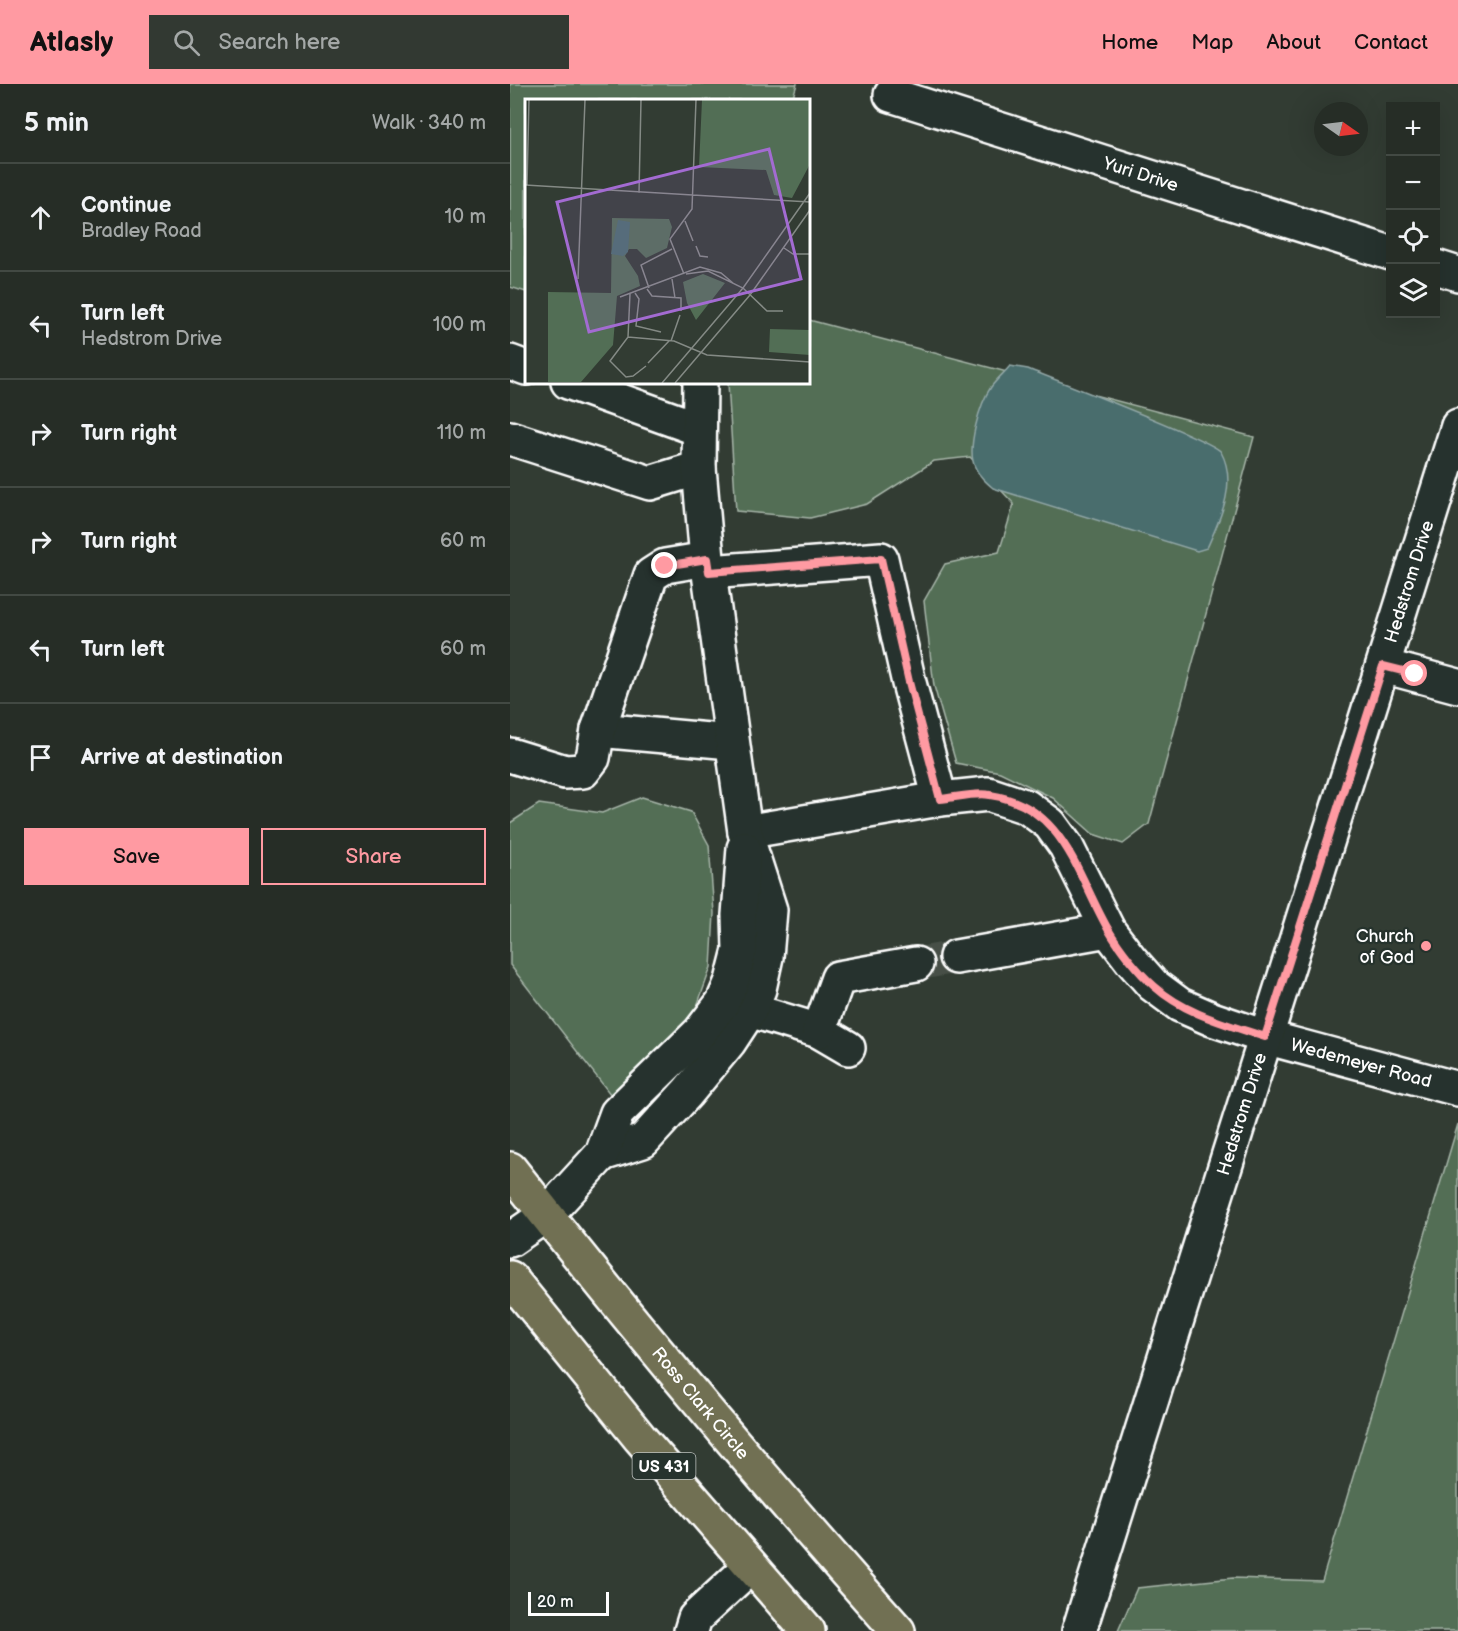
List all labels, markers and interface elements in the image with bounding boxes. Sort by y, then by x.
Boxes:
search box [149,15,569,69]
text: Atlasly [30,26,113,59]
icon: search [170,26,203,59]
text: Search here [218,29,340,56]
text: Home [1101,30,1158,55]
text: Map [1191,30,1233,55]
text: About [1266,30,1321,55]
text: Contact [1354,30,1428,55]
inset map [525,99,810,384]
north arrow [1314,102,1368,156]
map controls [1386,102,1440,318]
button: + [1386,102,1440,156]
text: 5 min [24,108,89,139]
text: Walk · 340 m [372,111,486,135]
street label: Yuri Drive [1100,153,1181,196]
button: − [1386,156,1440,210]
text: Continue [81,192,171,219]
icon: ahead [24,201,57,234]
text: 10 m [445,205,486,229]
button: locate [1386,210,1440,264]
text: Bradley Road [81,219,202,243]
button: layers [1386,264,1440,318]
text: Turn left [81,300,165,327]
icon: left [24,309,57,342]
text: 100 m [433,313,486,337]
text: Hedstrom Drive [81,327,222,351]
icon: right [24,417,57,450]
text: Turn right [81,420,177,447]
text: 110 m [437,421,486,445]
street label: Hedstrom Drive [1380,518,1439,646]
icon: right [24,525,57,558]
text: Turn right [81,528,177,555]
text: 60 m [440,529,486,553]
route end [651,552,677,578]
icon: left [24,633,57,666]
text: Turn left [81,636,165,663]
text: 60 m [440,637,486,661]
route start [1401,660,1427,686]
icon: arrive [24,741,57,774]
text: Arrive at destination [81,744,283,771]
button: Save [24,828,249,885]
button: Share [261,828,486,885]
place label: Church of God [1356,926,1414,968]
marker: Church of God [1419,939,1433,953]
street label: Wedemeyer Road [1288,1034,1434,1092]
street label: Hedstrom Drive [1213,1050,1271,1178]
street label: Ross Clark Circle [647,1343,754,1464]
road number: US 431 [632,1453,696,1479]
scale bar [528,1589,609,1616]
text: 20 m [537,1593,573,1612]

